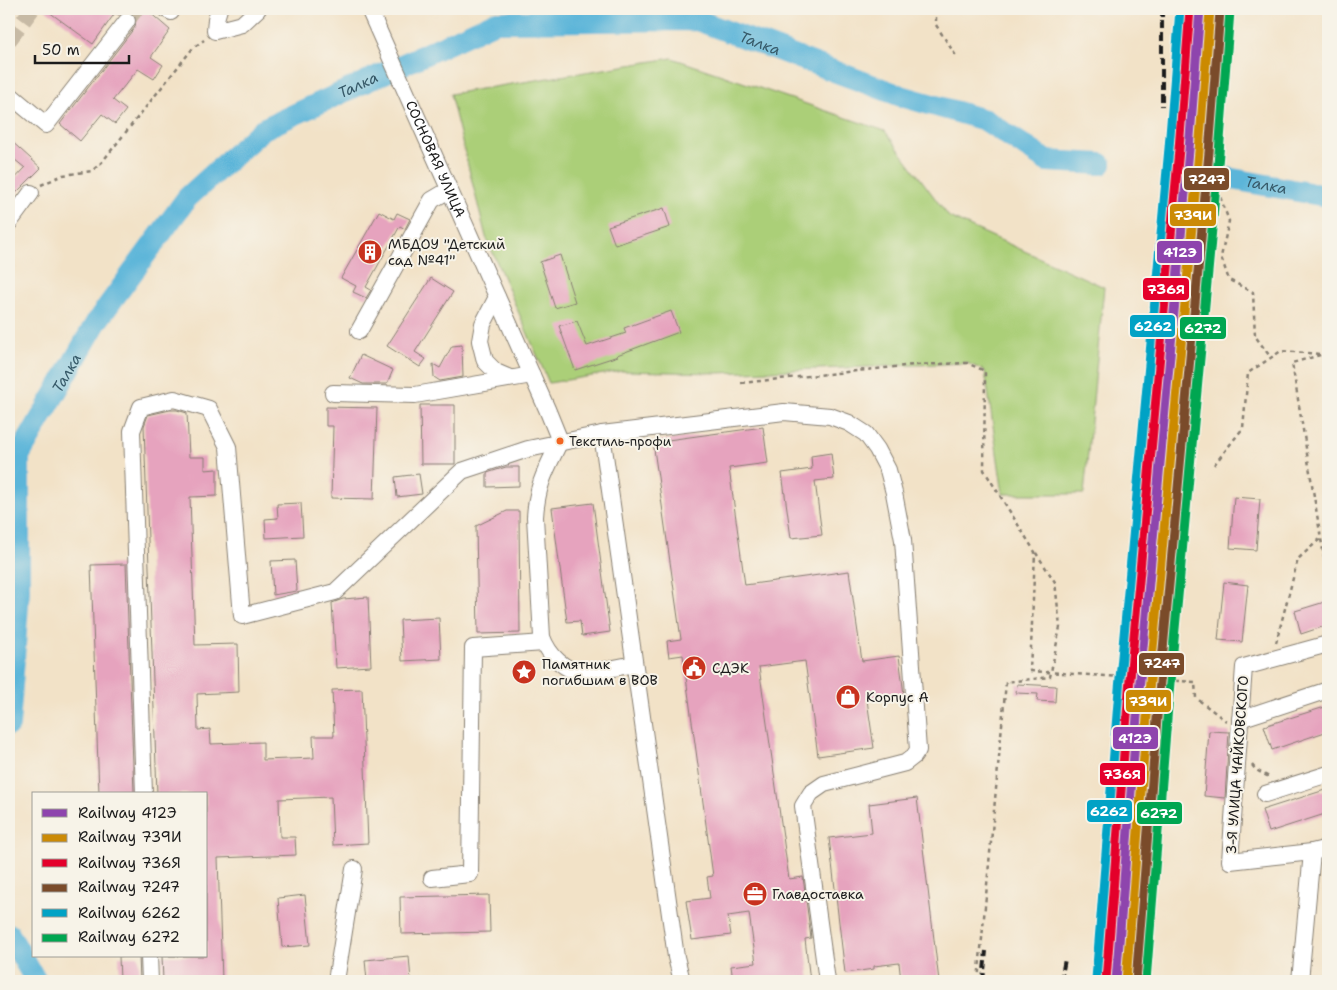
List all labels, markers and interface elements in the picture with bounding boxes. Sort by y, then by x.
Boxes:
water label: Талка [737,27,783,60]
scale bar [35,32,129,64]
text: 50 m [42,40,80,60]
water label: Талка [335,67,381,103]
street label: СОСНОВАЯ УЛИЦА [402,97,470,220]
line badge: 7247 [1183,167,1230,191]
text: 7247 [1188,170,1226,188]
water label: Талка [1243,171,1289,199]
line badge: 739И [1169,203,1217,227]
text: 739И [1174,206,1212,224]
place label: МБДОУ "Детский сад №41" [388,235,505,269]
building icon: МБДОУ "Детский сад №41" [357,239,383,265]
line badge: 412Э [1156,240,1203,264]
text: 412Э [1163,243,1197,261]
line badge: 736Я [1142,277,1190,301]
text: 736Я [1147,280,1185,298]
line badge: 6262 [1129,314,1176,338]
line badge: 6272 [1179,316,1227,340]
text: 6262 [1134,317,1172,335]
text: 6272 [1184,319,1222,337]
water label: Талка [48,350,86,397]
place label: Текстиль-профи [569,433,672,450]
marker: Текстиль-профи [555,436,565,446]
line badge: 7247 [1138,652,1185,676]
text: 7247 [1143,654,1181,672]
place label: Памятник погибшим в ВОВ [542,655,658,689]
public building icon: СДЭК [681,655,707,681]
place icon: Памятник погибшим в ВОВ [511,659,537,685]
place label: СДЭК [712,659,749,677]
street label: 3-Я УЛИЦА ЧАЙКОВСКОГО [1222,675,1252,855]
shop icon: Корпус А [835,684,861,710]
place label: Корпус А [866,688,929,706]
line badge: 739И [1125,689,1172,713]
text: 739И [1129,692,1167,710]
line badge: 412Э [1112,726,1159,750]
text: 412Э [1118,729,1152,747]
line badge: 736Я [1099,762,1146,786]
text: 736Я [1103,765,1141,783]
legend [32,792,208,958]
line badge: 6262 [1086,799,1133,823]
line badge: 6272 [1136,801,1183,825]
text: 6262 [1090,802,1128,820]
text: Railway 412Э [78,803,177,823]
text: 6272 [1140,804,1178,822]
text: Railway 739И [78,827,182,847]
text: Railway 736Я [78,853,181,873]
text: Railway 7247 [78,877,180,897]
office icon: Главдоставка [742,881,768,907]
place label: Главдоставка [772,885,864,903]
text: Railway 6262 [78,903,181,923]
text: Railway 6272 [78,927,180,947]

